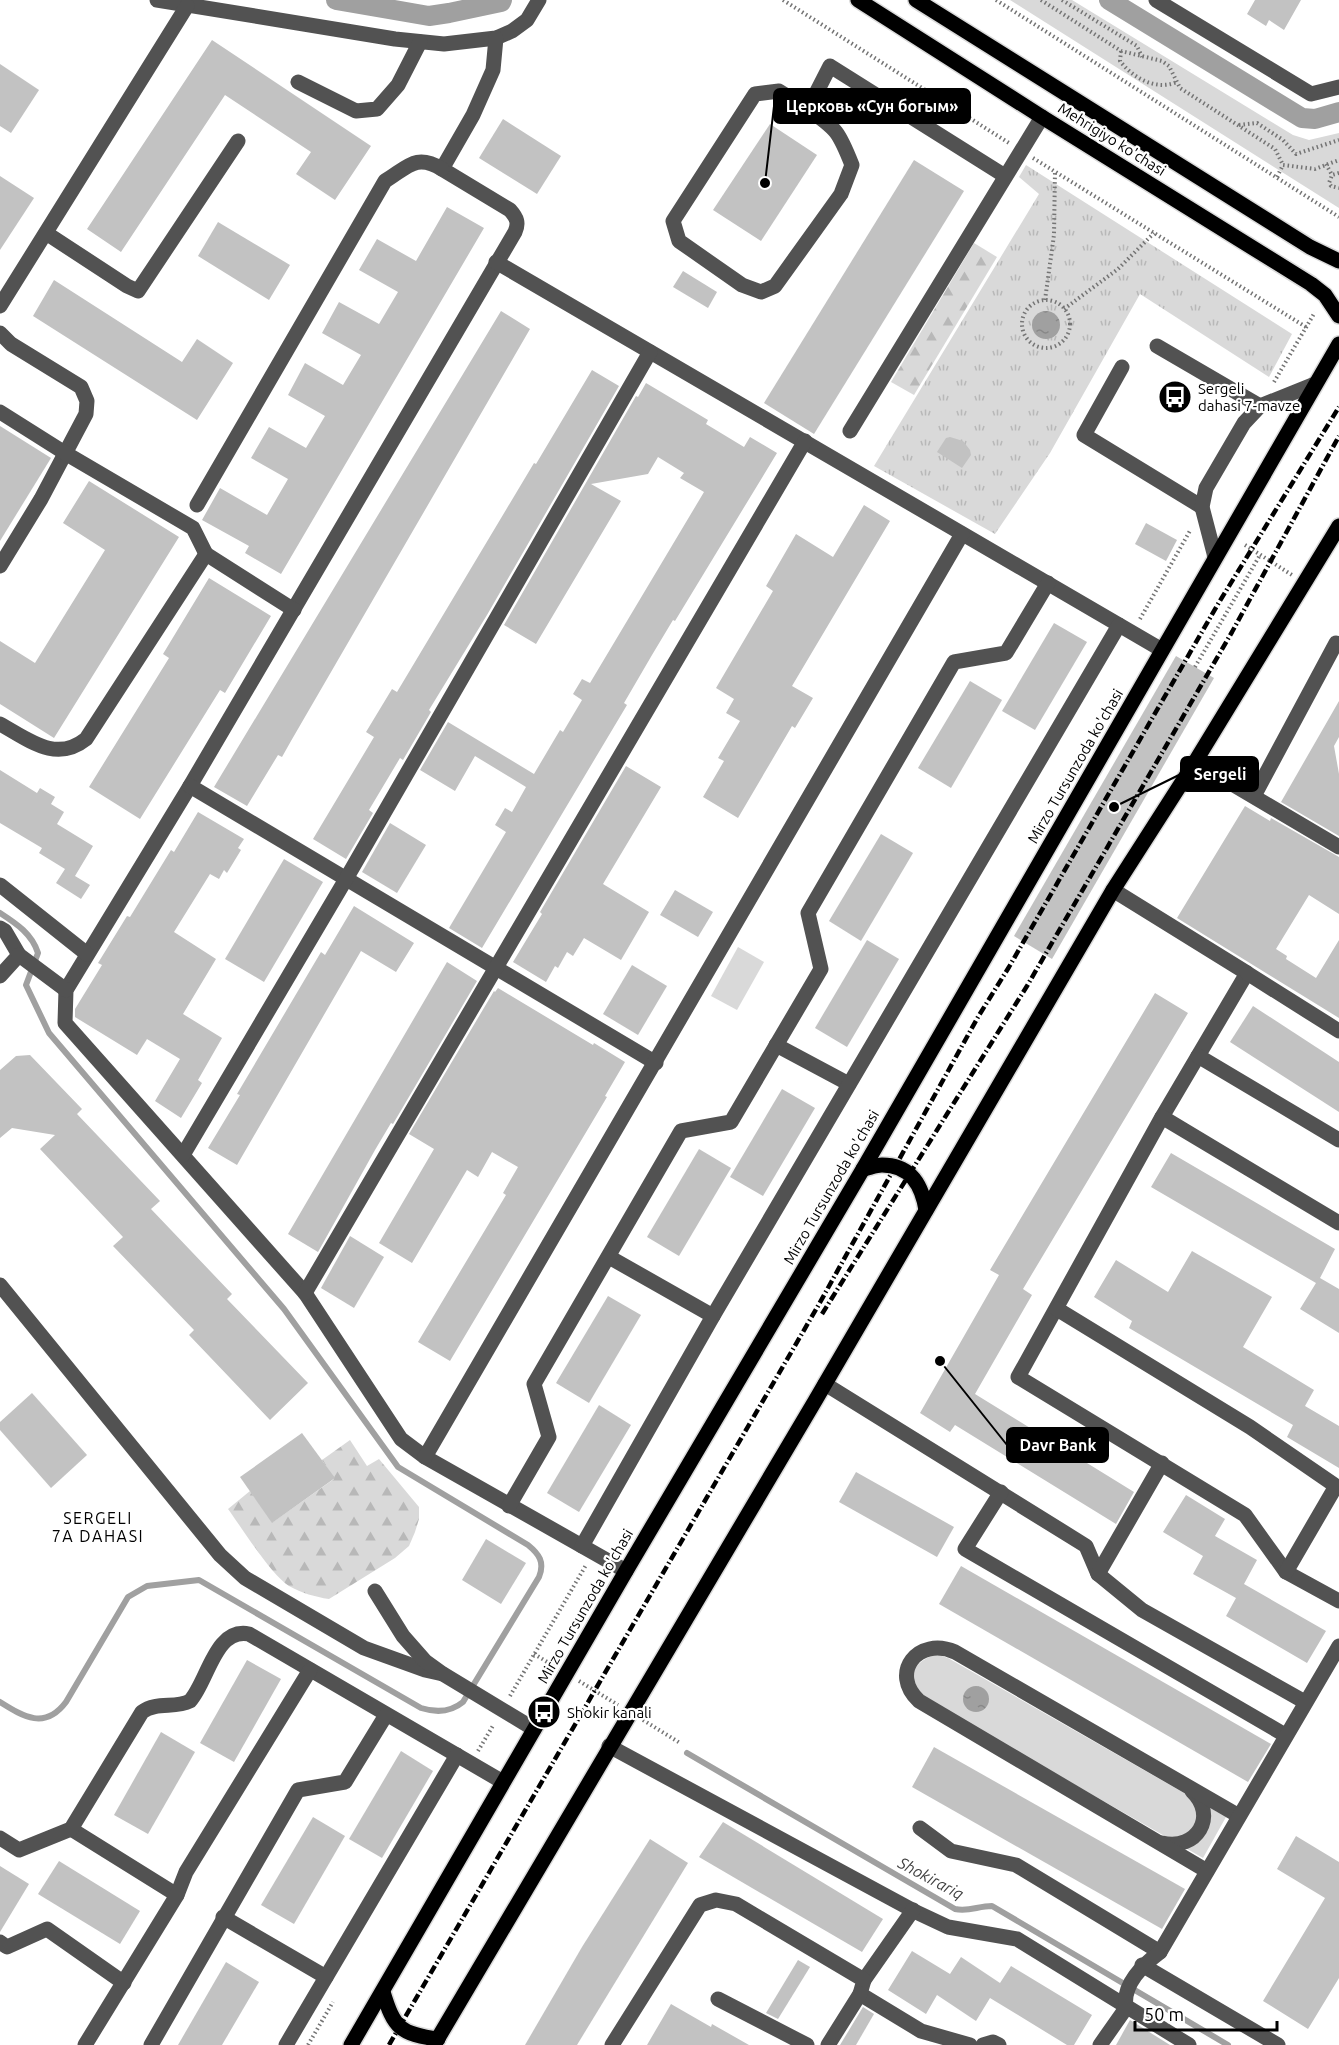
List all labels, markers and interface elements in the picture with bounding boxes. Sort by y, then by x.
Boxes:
callout: Церковь «Сун богым» [774,89,970,123]
text: Церковь «Сун богым» [786,97,958,115]
street label: Mehrigiyo ko'chasi [1055,99,1169,179]
bus stop icon: Sergeli dahasi 7-mavze [1157,379,1193,415]
place label: Sergeli dahasi 7-mavze [1198,380,1300,414]
street label: Mirzo Tursunzoda ko'chasi [1024,686,1126,846]
callout: Sergeli [1181,757,1258,791]
text: Sergeli [1194,765,1246,783]
street label: Mirzo Tursunzoda ko'chasi [780,1107,882,1267]
callout: Davr Bank [1007,1428,1108,1462]
text: Davr Bank [1020,1436,1096,1454]
district label: SERGELI 7A DAHASI [52,1509,144,1545]
street label: Mirzo Tursunzoda ko'chasi [534,1526,636,1686]
bus stop icon: Shokir kanali [526,1694,562,1730]
place label: Shokir kanali [567,1704,652,1721]
water label: Shokirariq [894,1853,967,1903]
scale bar [1135,1994,1278,2032]
text: 50 m [1144,2004,1184,2024]

